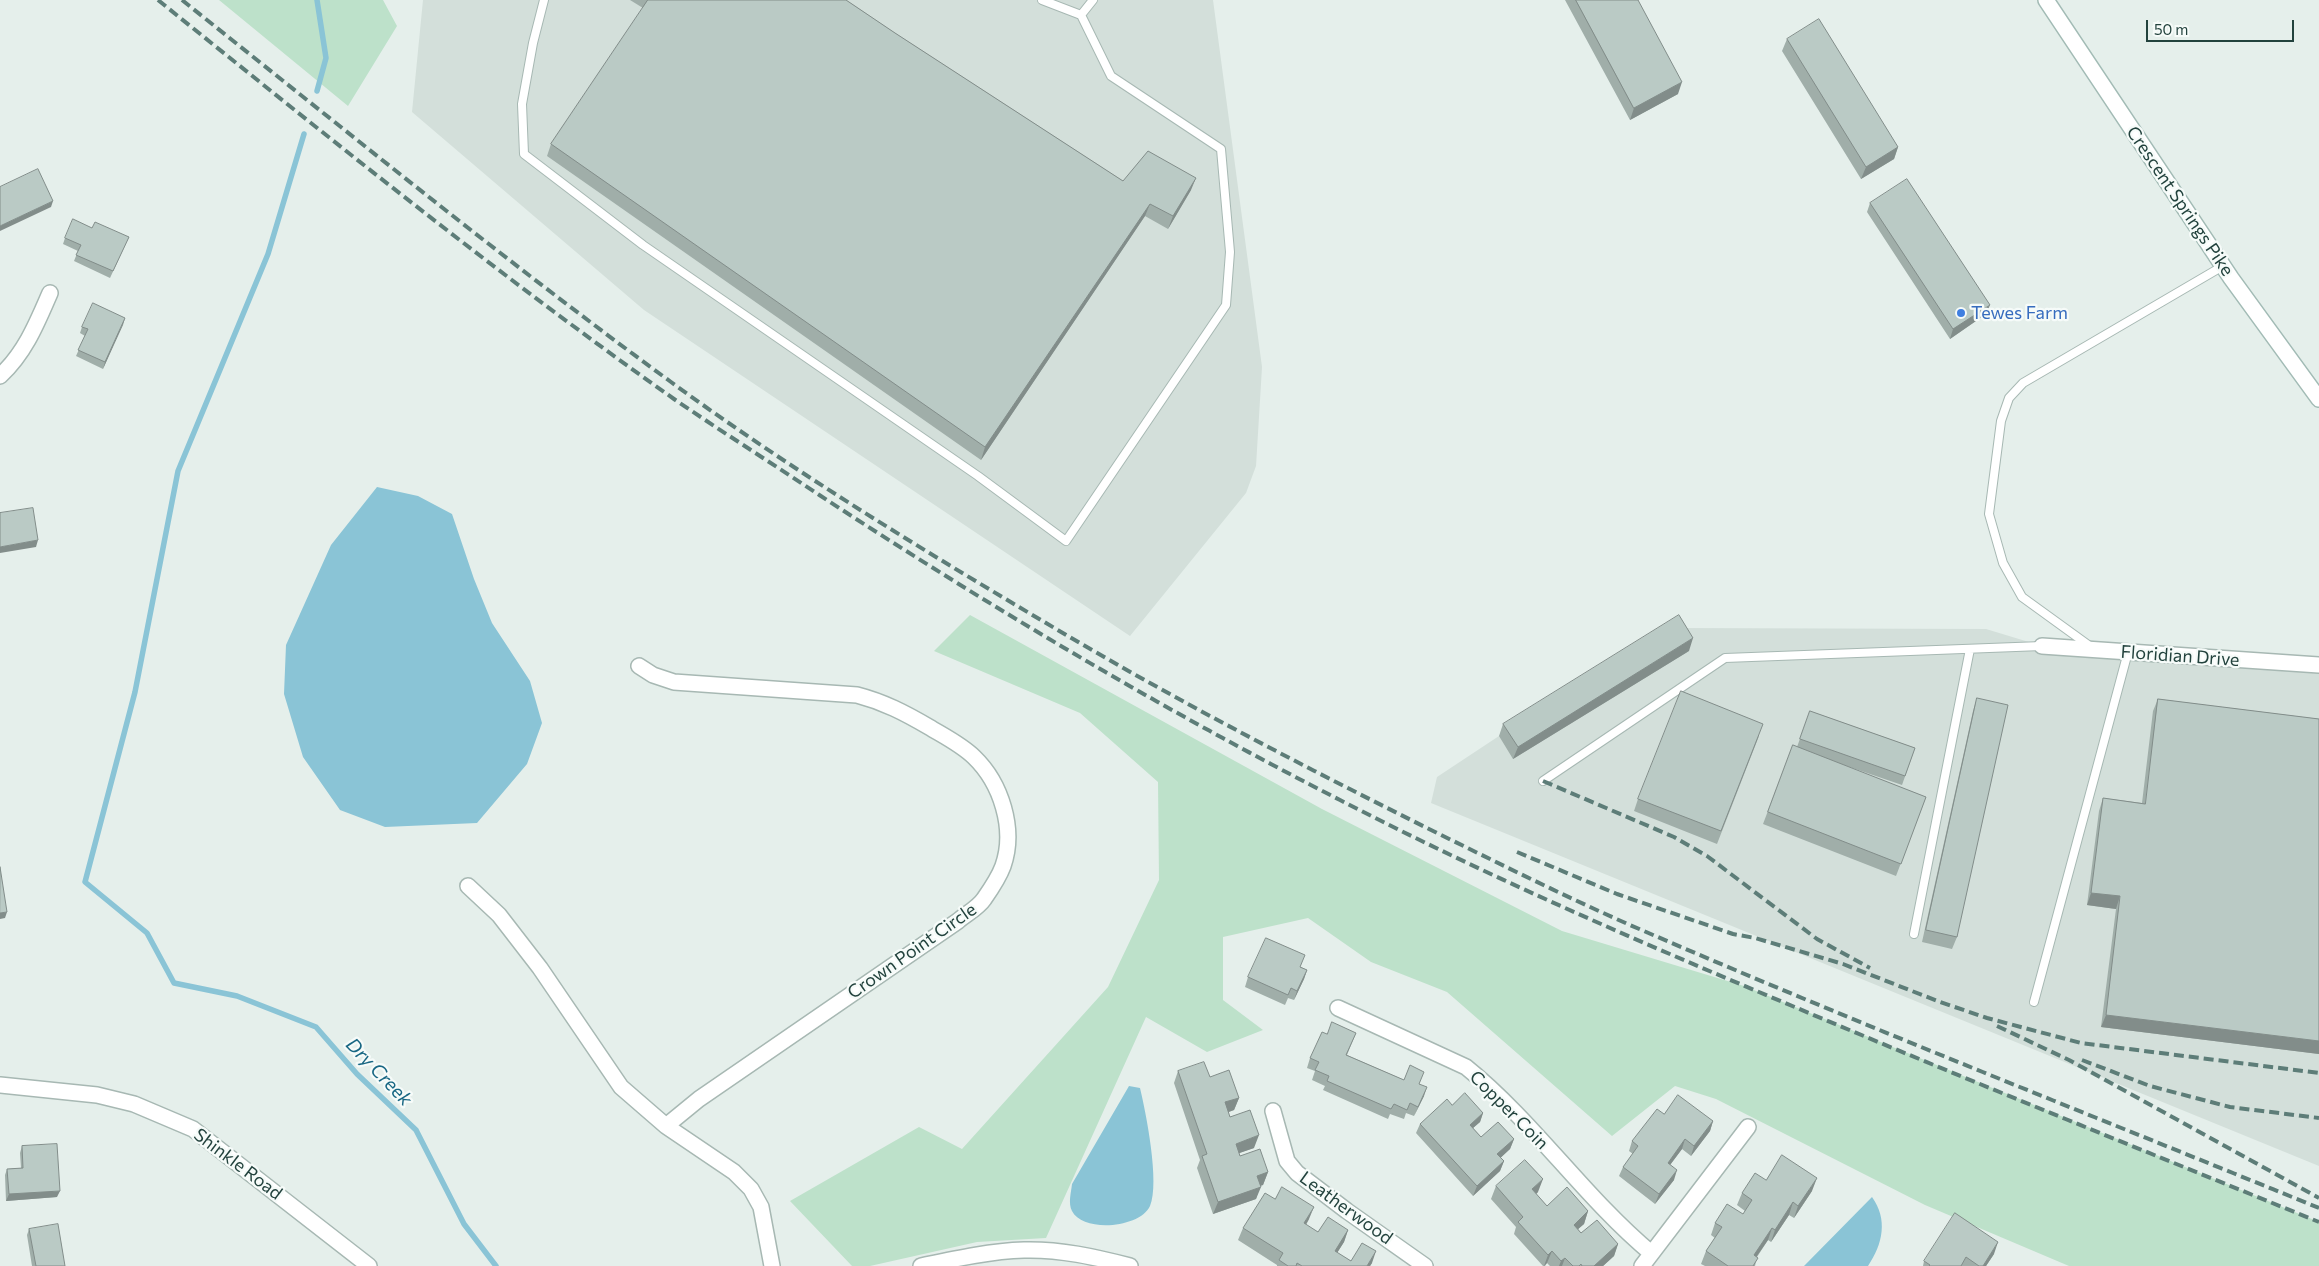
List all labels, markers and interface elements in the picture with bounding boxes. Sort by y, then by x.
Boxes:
scale bar [2149,10,2296,42]
text: 50 m [2154,20,2188,38]
street label: Crescent Springs Pike [2122,122,2238,280]
place label: Tewes Farm [1971,302,2068,324]
marker: Tewes Farm [1955,307,1967,319]
street label: Floridian Drive [2120,641,2240,671]
street label: Crown Point Circle [843,899,981,1003]
water label: Dry Creek [341,1033,417,1111]
street label: Copper Coin [1465,1066,1553,1154]
street label: Shinkle Road [190,1124,286,1204]
street label: Leatherwood [1295,1167,1397,1249]

